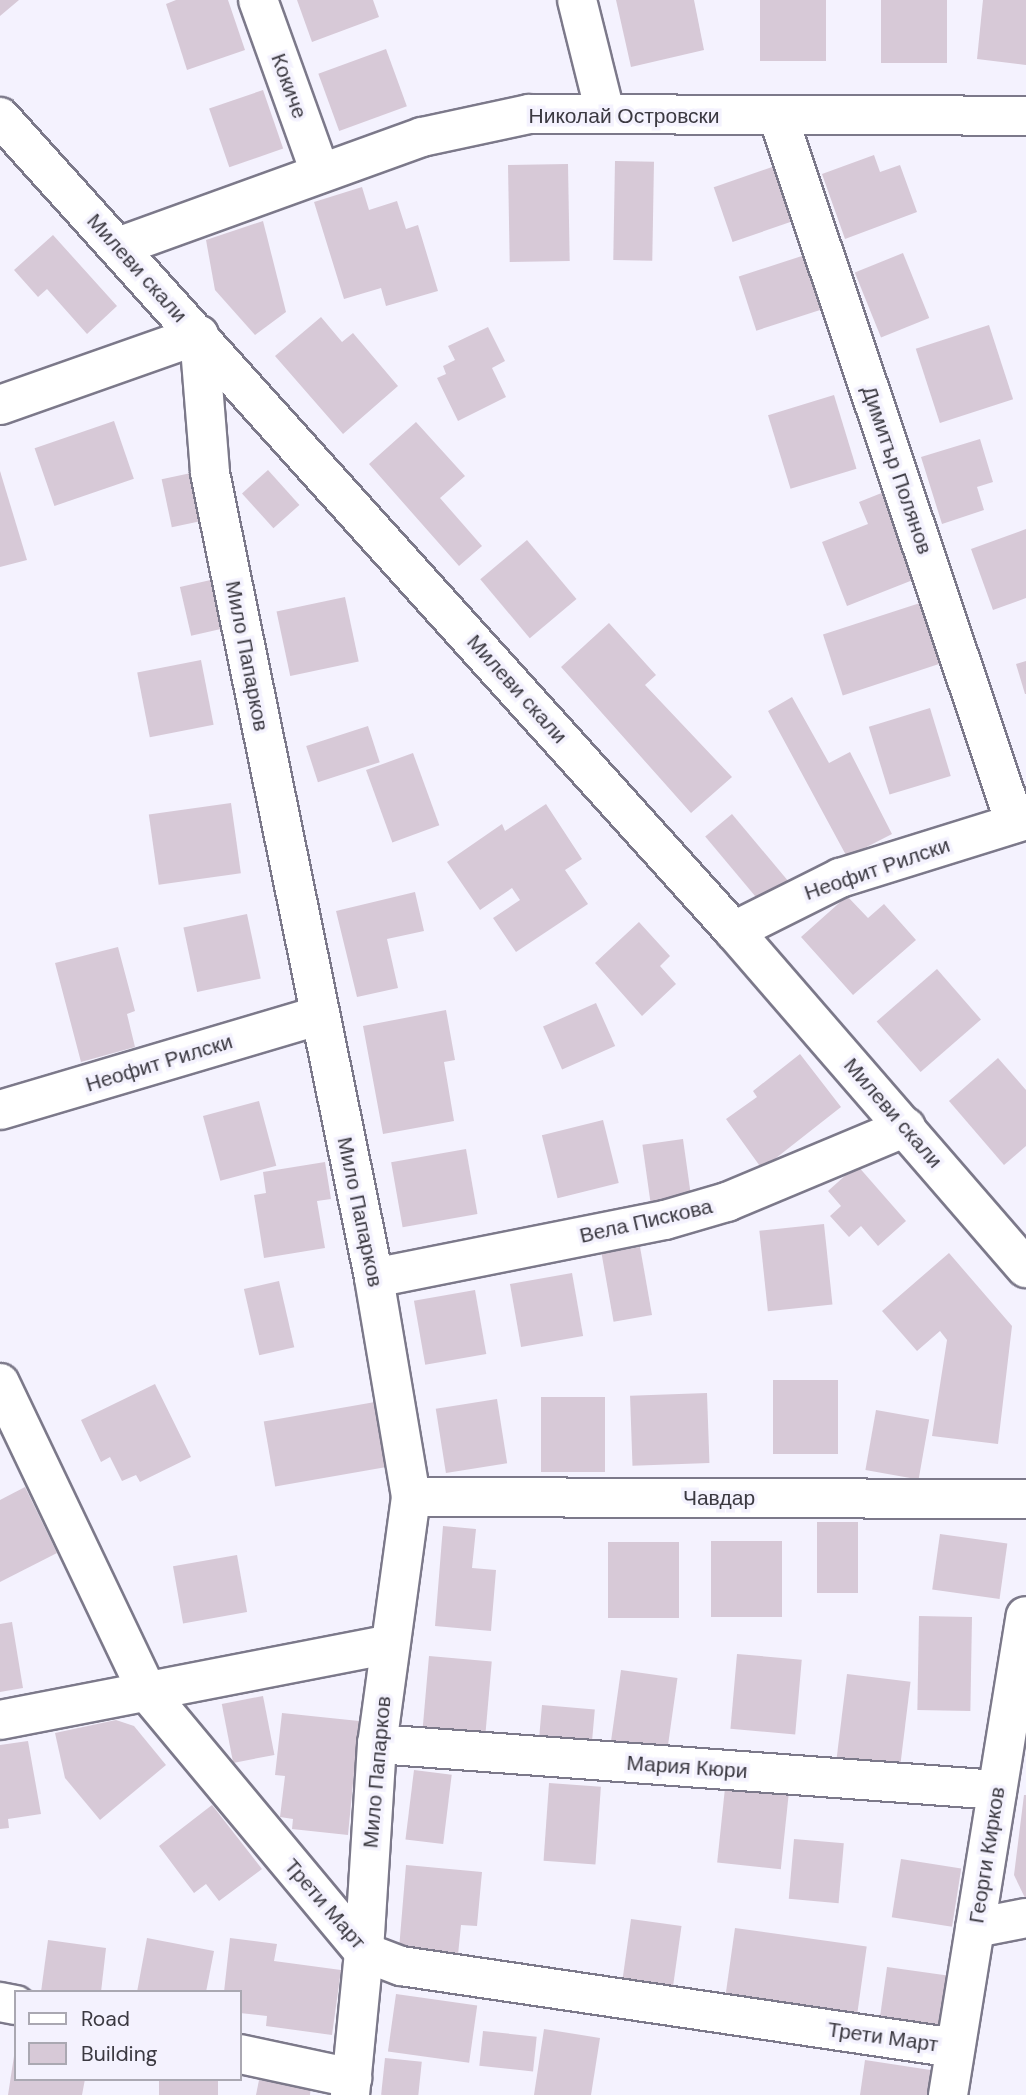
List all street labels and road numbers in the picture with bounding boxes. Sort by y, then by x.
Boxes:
street label: Кокиче [266,50,312,122]
street label: Николай Островски [529,103,719,129]
street label: Милеви скали [82,208,192,328]
street label: Димитър Полянов [856,382,938,558]
street label: Мило Папарков [220,579,274,733]
street label: Милеви скали [462,629,572,749]
street label: Неофит Рилски [801,832,953,906]
street label: Неофит Рилски [83,1029,235,1097]
street label: Милеви скали [838,1053,948,1173]
street label: Мило Папарков [332,1135,388,1289]
street label: Вела Пискова [577,1193,715,1249]
street label: Чавдар [683,1485,755,1511]
street label: Мило Папарков [358,1695,396,1849]
street label: Мария Кюри [626,1750,748,1784]
street label: Георги Кирков [964,1785,1010,1925]
street label: Трети Март [279,1854,371,1954]
street label: Трети Март [826,2017,940,2057]

